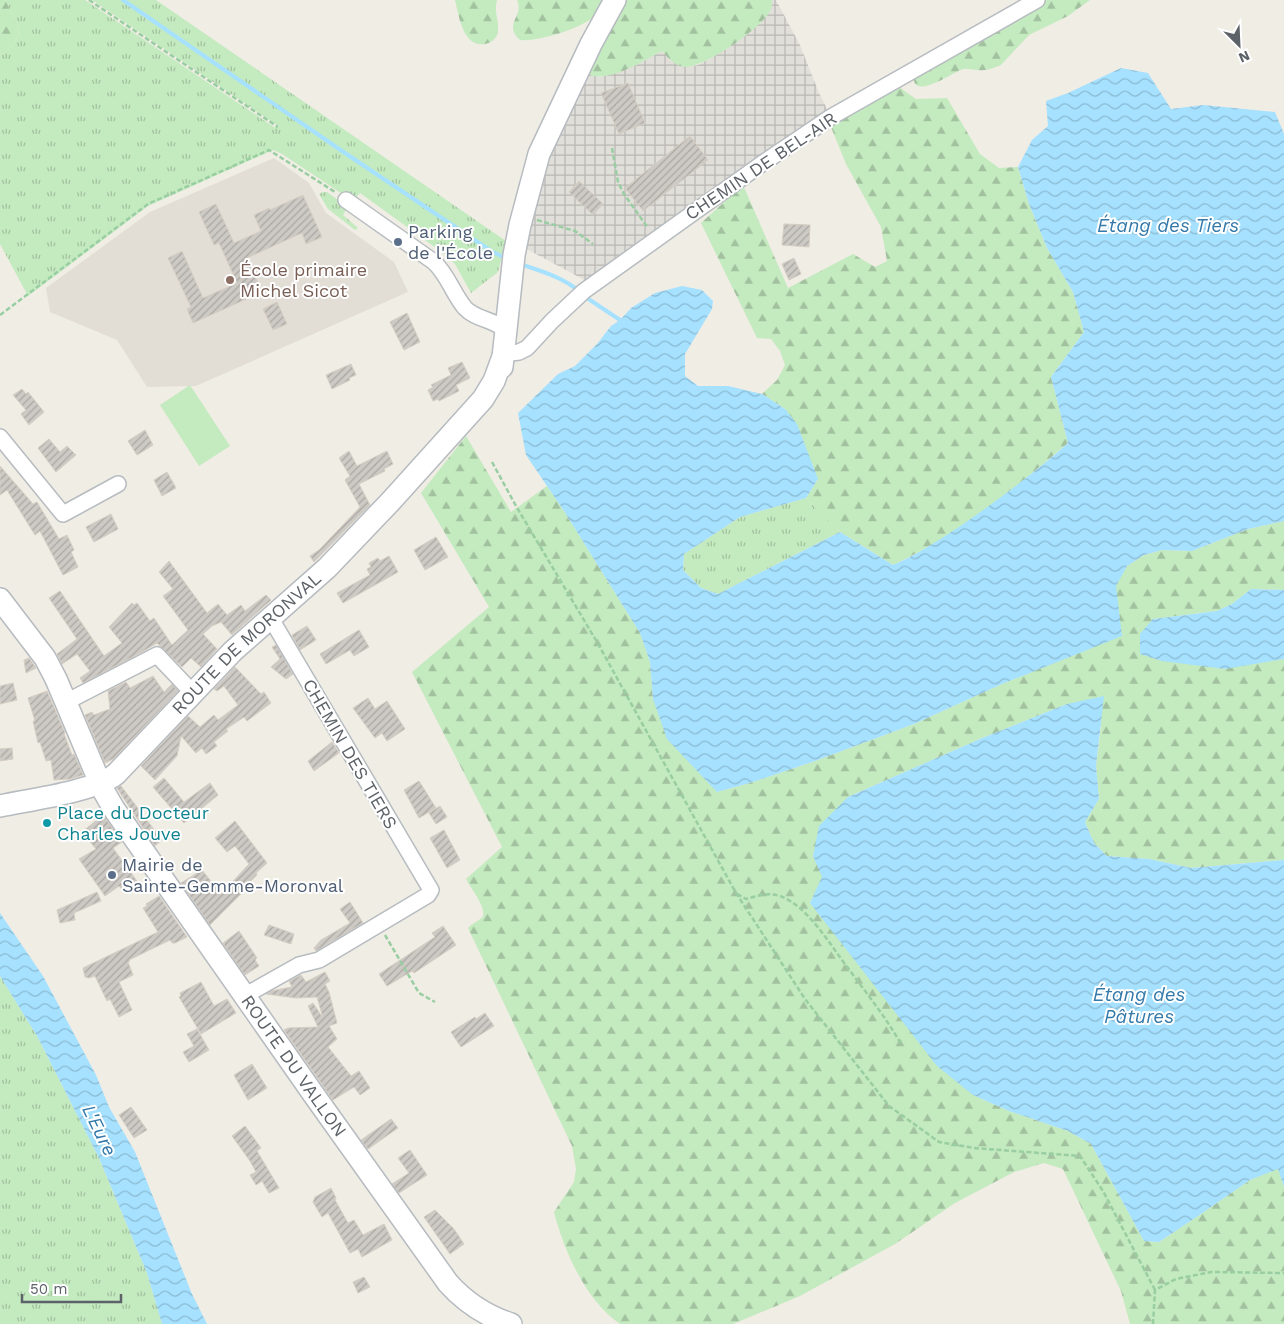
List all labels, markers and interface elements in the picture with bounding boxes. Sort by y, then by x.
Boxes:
north arrow [1214,20,1264,70]
text: N [1236,47,1252,66]
street label: CHEMIN DE BEL-AIR [681,107,840,224]
water label: Étang des Tiers [1097,214,1239,237]
place label: Parking de l'École [408,221,493,263]
marker: Parking de l'École [392,236,404,248]
place label: École primaire Michel Sicot [240,259,367,301]
marker: École primaire Michel Sicot [224,274,236,286]
street label: ROUTE DE MORONVAL [167,567,325,719]
street label: CHEMIN DES TIERS [299,675,402,833]
place label: Place du Docteur Charles Jouve [57,802,209,844]
marker: Place du Docteur Charles Jouve [41,817,53,829]
place label: Mairie de Sainte-Gemme-Moronval [122,854,344,896]
marker: Mairie de Sainte-Gemme-Moronval [106,869,118,881]
water label: Étang des Pâtures [1093,983,1186,1028]
street label: ROUTE DU VALLON [237,991,351,1140]
water label: L'Eure [77,1101,122,1160]
scale bar [22,1272,121,1304]
text: 50 m [30,1280,67,1298]

